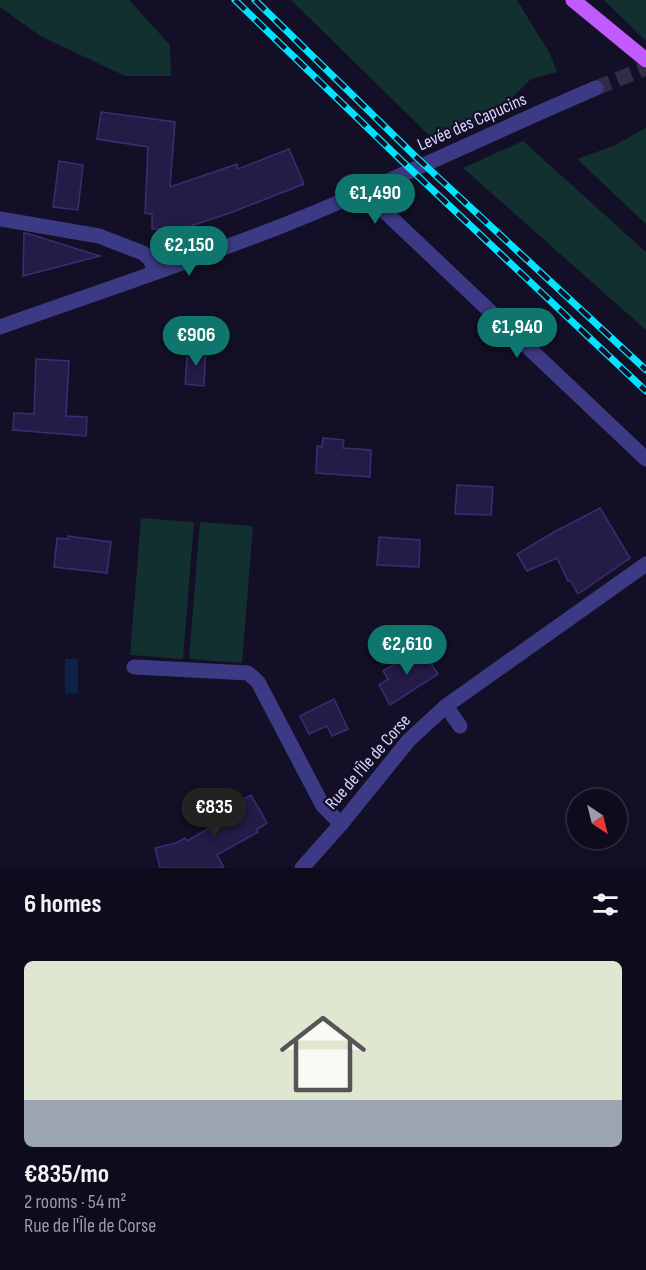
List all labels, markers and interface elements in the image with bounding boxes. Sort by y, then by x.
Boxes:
street label: Levée des Capucins [414,89,530,155]
pin: €1,490 [326,174,424,225]
text: €1,490 [349,181,401,205]
pin: €2,150 [140,226,238,277]
text: €2,150 [164,233,214,257]
pin: €1,940 [468,308,566,359]
text: €1,940 [491,315,543,339]
pin: €906 [160,316,232,367]
text: €906 [177,323,215,347]
pin: €2,610 [358,625,456,676]
text: €2,610 [382,632,432,656]
street label: Rue de l'Île de Corse [321,710,415,814]
pin: €835 [178,788,250,839]
north arrow [567,789,627,849]
map controls [567,789,627,849]
text: €835 [195,795,233,819]
icon: filters [589,888,622,921]
text: 6 homes [24,889,102,920]
icon: home [269,1000,377,1108]
text: €835/mo [24,1159,109,1190]
text: 2 rooms · 54 m² [24,1190,126,1214]
text: Rue de l'Île de Corse [24,1214,156,1238]

